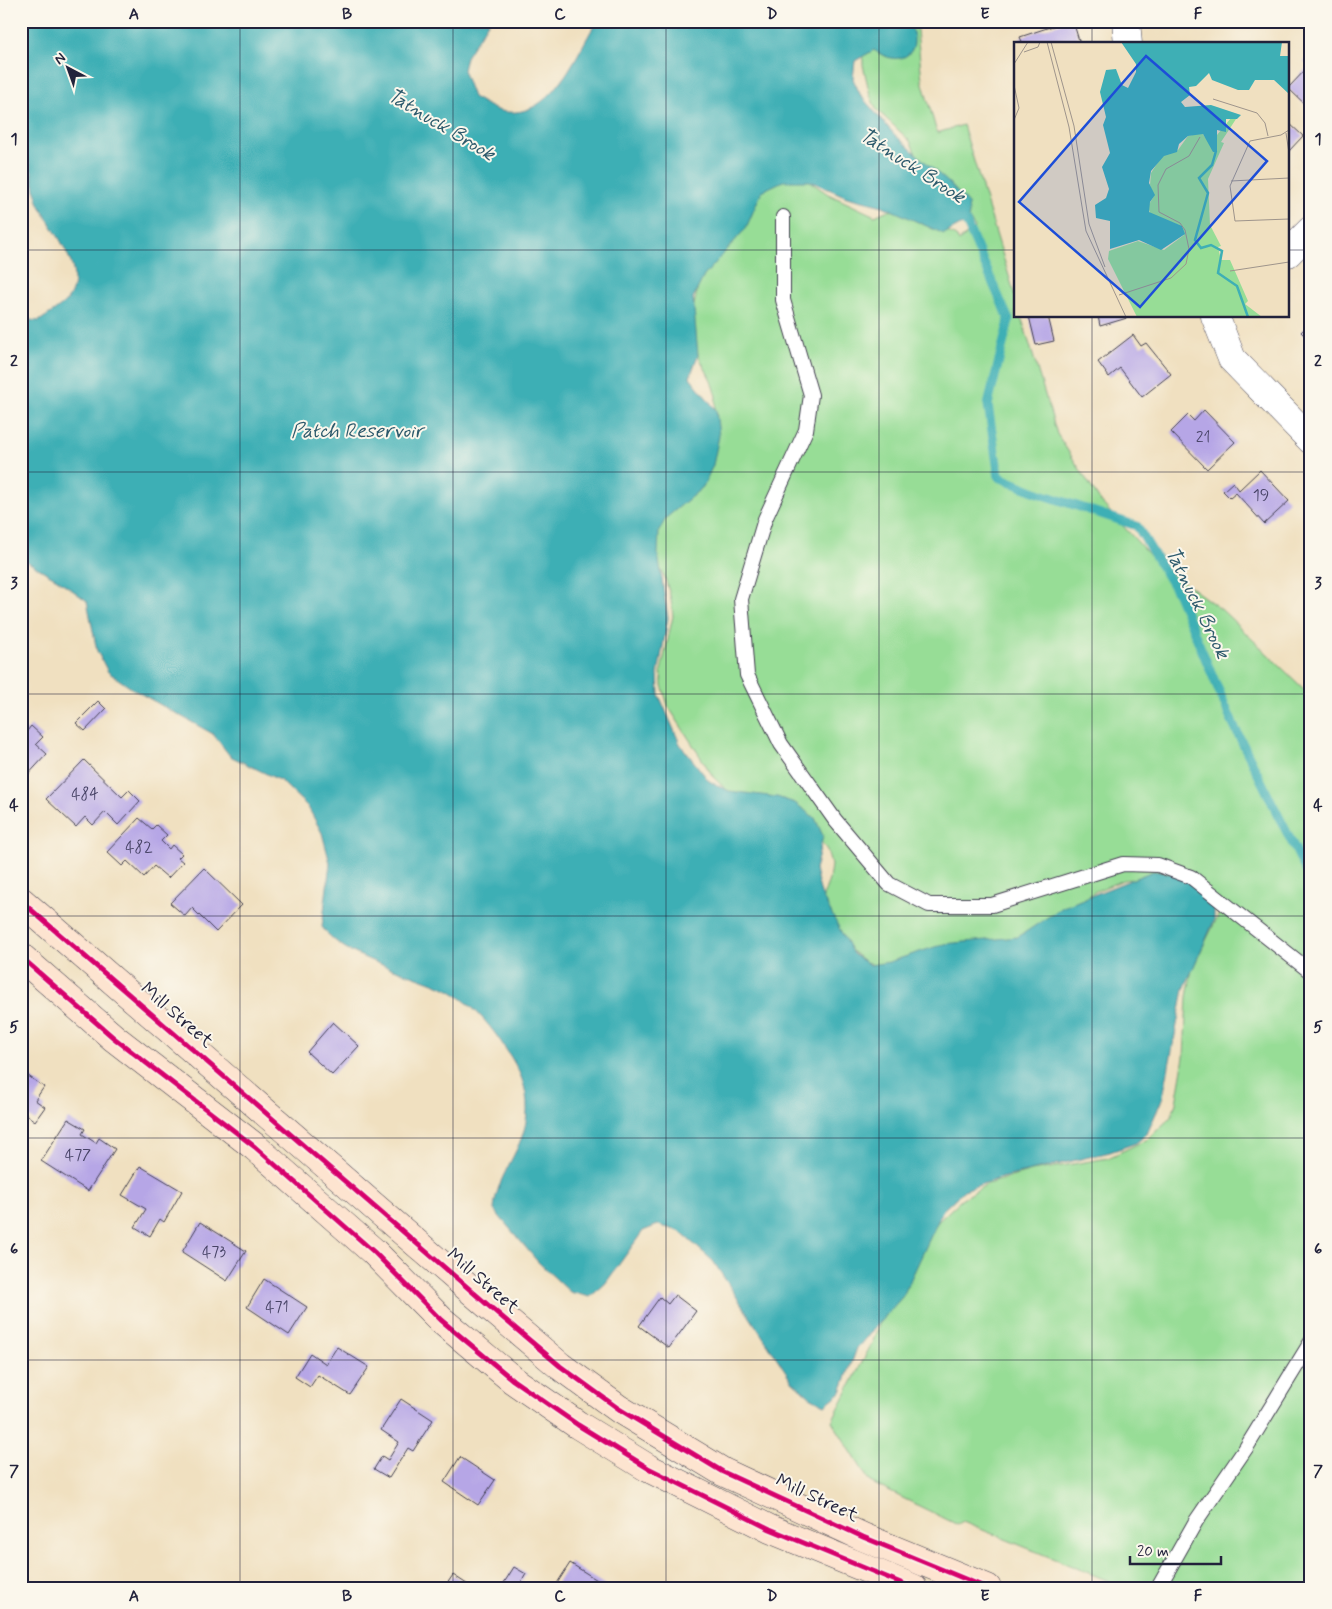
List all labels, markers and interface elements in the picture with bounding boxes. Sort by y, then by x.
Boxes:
text: A [129,4,139,25]
text: B [342,4,352,25]
text: C [554,4,566,25]
text: D [766,4,778,25]
text: E [980,4,990,25]
text: F [1194,4,1203,25]
north arrow [42,42,92,92]
inset map [1014,42,1290,318]
text: N [51,49,70,69]
water label: Tatnuck Brook [382,82,501,169]
water label: Tatnuck Brook [854,122,972,211]
text: 1 [10,129,18,150]
text: 1 [1314,129,1322,150]
text: 2 [10,351,18,372]
text: 2 [1314,351,1322,372]
water label: Patch Reservoir [291,418,426,445]
house number: 21 [1196,427,1210,448]
house number: 19 [1253,485,1269,506]
water label: Tatnuck Brook [1158,543,1236,665]
text: 3 [10,573,18,594]
text: 3 [1314,573,1322,594]
house number: 484 [71,784,99,805]
text: 4 [9,795,19,816]
text: 4 [1313,795,1323,816]
house number: 482 [125,837,153,858]
street label: Mill Street [135,976,219,1054]
text: 5 [9,1017,19,1038]
text: 5 [1313,1017,1323,1038]
house number: 477 [65,1145,91,1166]
text: 6 [10,1239,18,1260]
text: 6 [1314,1239,1322,1260]
house number: 473 [202,1242,226,1263]
street label: Mill Street [441,1242,525,1320]
house number: 471 [265,1297,289,1318]
text: 7 [9,1461,19,1482]
text: 7 [1313,1461,1323,1482]
street label: Mill Street [771,1468,863,1528]
scale bar [1130,1534,1221,1566]
text: 20 m [1137,1542,1169,1562]
text: A [129,1586,139,1607]
text: B [342,1586,352,1607]
text: C [554,1586,566,1607]
text: D [766,1586,778,1607]
text: E [980,1586,990,1607]
text: F [1194,1586,1203,1607]

